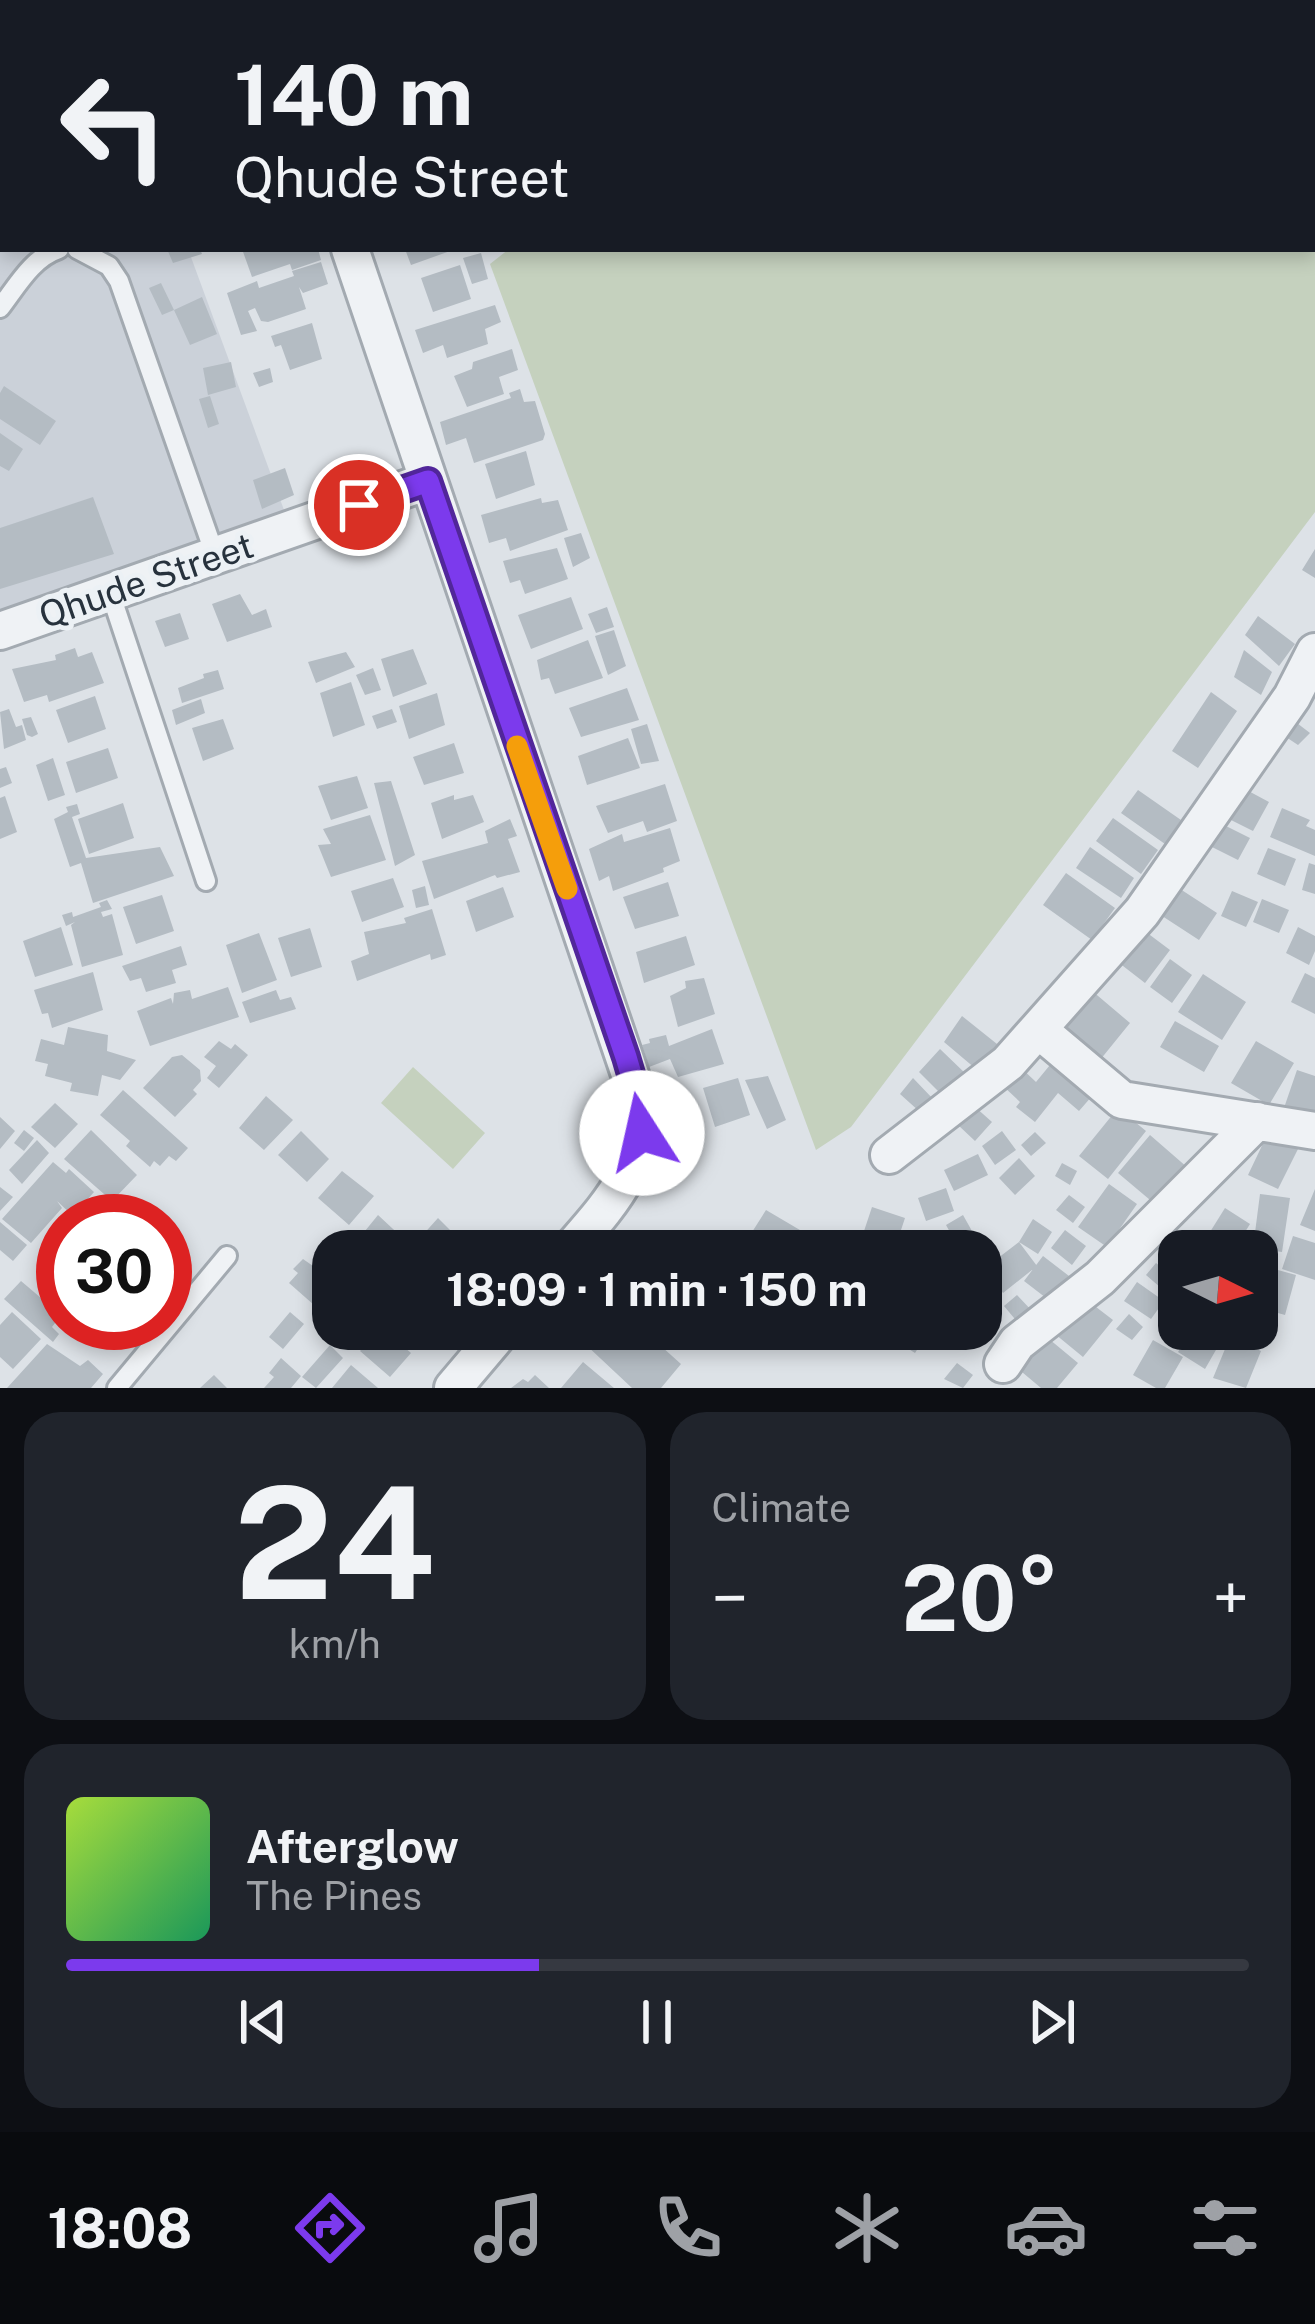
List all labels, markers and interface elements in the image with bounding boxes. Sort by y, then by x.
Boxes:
text: 140 m [234,45,473,144]
icon: left [36,48,192,204]
text: Qhude Street [234,146,570,209]
pin [308,454,410,556]
icon: arrive [326,472,392,538]
street label: Qhude Street [33,524,259,636]
position arrow [579,1070,705,1196]
speed limit sign: 30 [36,1194,192,1350]
north arrow [1158,1230,1278,1350]
map controls [1158,1230,1278,1350]
text: 18:09 · 1 min · 150 m [446,1263,868,1316]
text: 24 [234,1451,435,1634]
text: Climate [712,1485,851,1531]
text: 20° [901,1545,1059,1651]
text: − [712,1559,748,1637]
text: + [1212,1559,1249,1637]
text: km/h [289,1621,381,1667]
text: Afterglow [246,1820,459,1873]
text: The Pines [246,1873,422,1919]
icon: previous [230,1989,296,2055]
icon: pause [624,1989,690,2055]
icon: next [1019,1989,1085,2055]
icon: directions [288,2186,372,2270]
icon: music [467,2186,551,2270]
icon: phone [646,2186,730,2270]
icon: climate [825,2186,909,2270]
icon: car [1004,2186,1088,2270]
icon: filters [1183,2186,1267,2270]
text: 18:08 [48,2197,192,2260]

